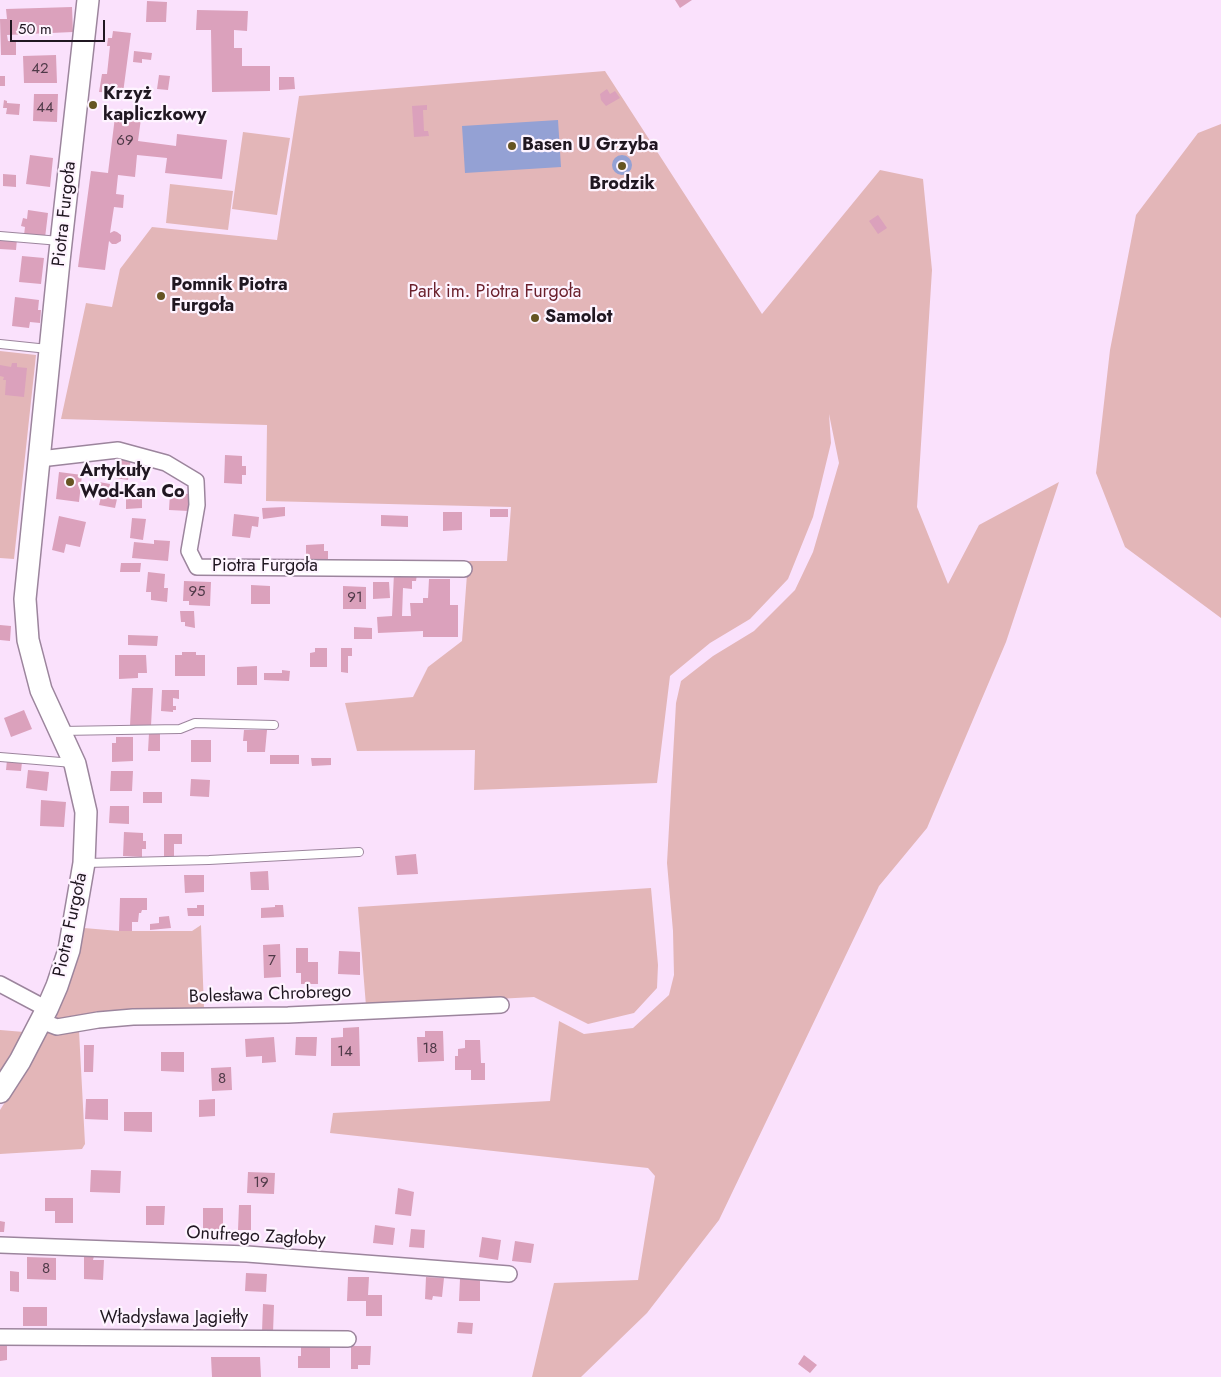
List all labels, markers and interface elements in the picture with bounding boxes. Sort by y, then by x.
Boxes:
scale bar [12,10,108,42]
text: 50 m [18,18,52,40]
house number: 42 [31,60,49,78]
place label: Krzyż kapliczkowy [103,84,206,126]
house number: 44 [36,99,54,117]
marker: Krzyż kapliczkowy [87,99,99,111]
house number: 69 [116,132,134,150]
place label: Basen U Grzyba [522,135,658,157]
marker: Basen U Grzyba [506,140,518,152]
street label: Piotra Furgoła [49,160,81,268]
marker: Brodzik [616,160,628,172]
place label: Brodzik [589,174,655,196]
place label: Pomnik Piotra Furgoła [171,275,288,318]
park label: Park im. Piotra Furgoła [409,282,581,304]
marker: Pomnik Piotra Furgoła [155,290,167,302]
place label: Samolot [545,307,613,329]
marker: Samolot [529,312,541,324]
place label: Artykuły Wod-Kan Co [80,461,185,504]
marker: Artykuły Wod-Kan Co [64,476,76,488]
street label: Piotra Furgoła [212,556,318,578]
house number: 95 [188,583,206,601]
house number: 91 [347,589,363,607]
street label: Piotra Furgoła [49,871,93,979]
house number: 7 [268,952,276,970]
street label: Bolesława Chrobrego [188,981,352,1009]
house number: 18 [423,1040,437,1058]
house number: 14 [337,1043,353,1061]
house number: 8 [218,1070,226,1088]
house number: 19 [253,1174,269,1192]
street label: Onufrego Zagłoby [186,1223,326,1251]
house number: 8 [42,1260,50,1278]
street label: Władysława Jagiełły [100,1308,248,1330]

